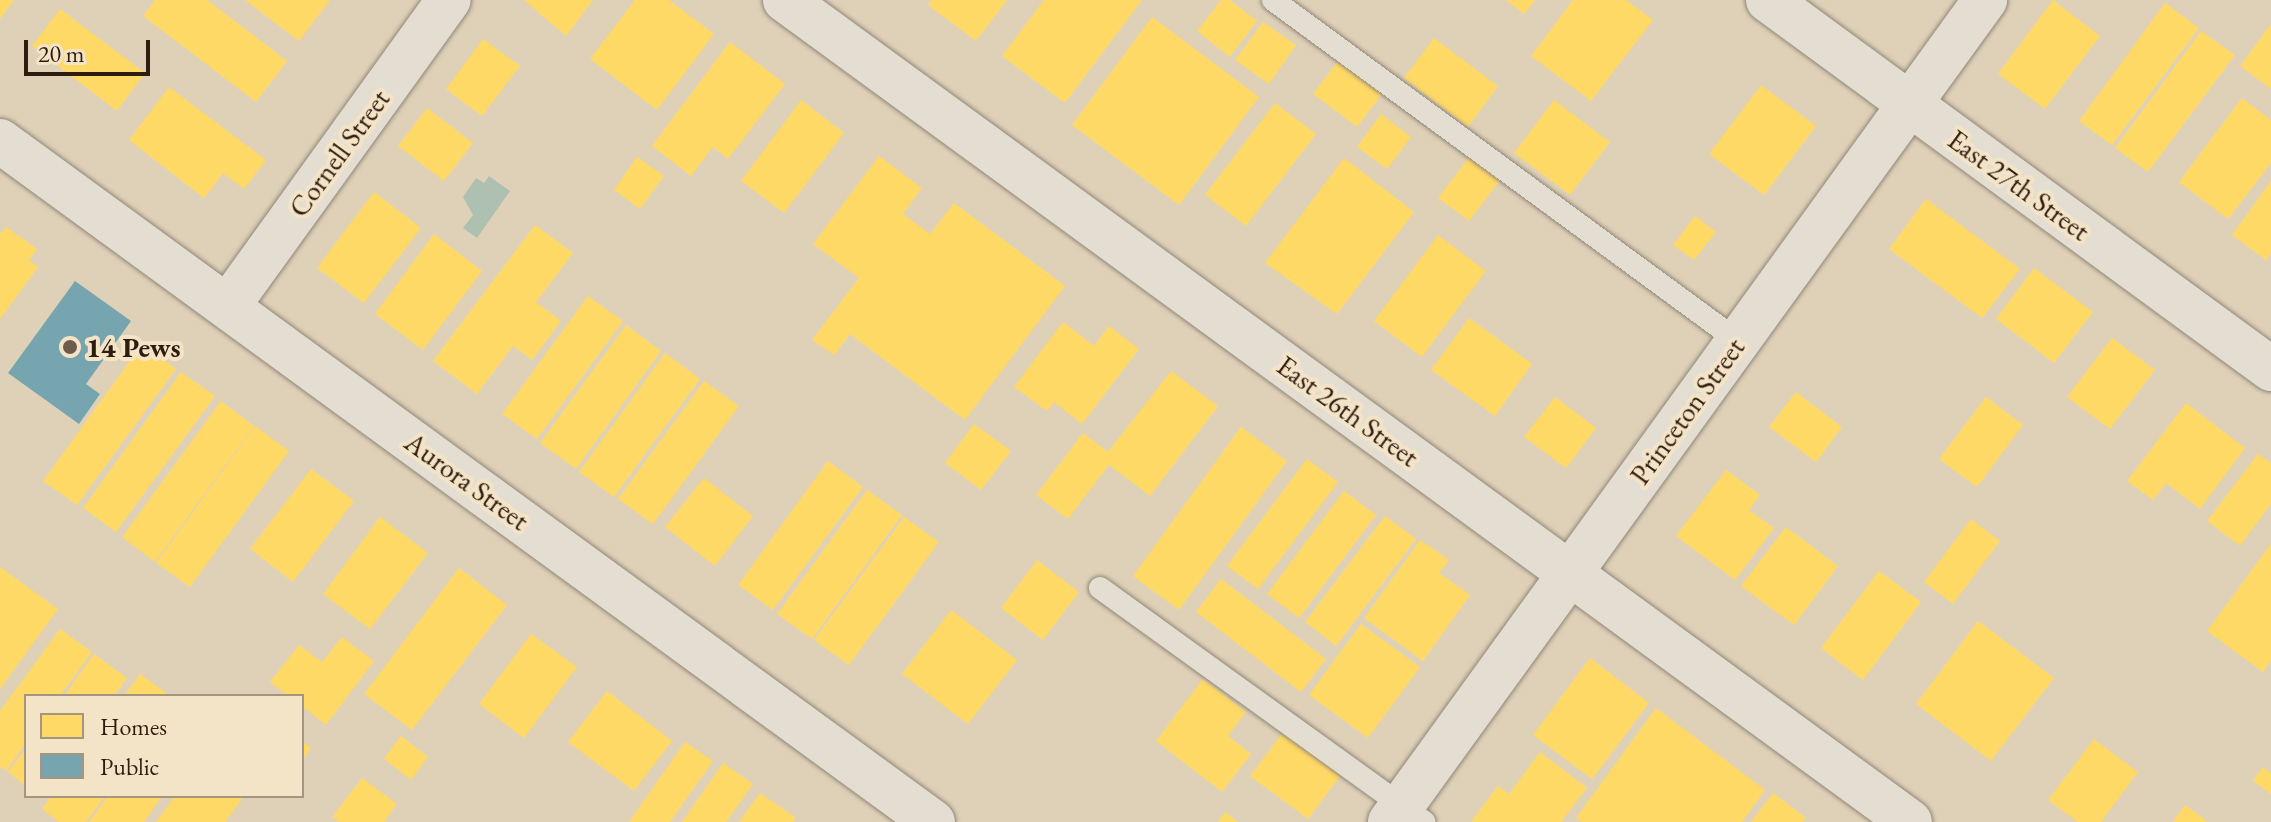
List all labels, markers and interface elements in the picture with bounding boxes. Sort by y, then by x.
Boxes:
scale bar [28,24,154,74]
text: 20 m [38,38,85,69]
street label: Cornell Street [282,83,396,223]
street label: East 27th Street [1942,122,2096,248]
place label: 14 Pews [86,330,181,364]
street label: Princeton Street [1623,331,1751,491]
marker: 14 Pews [61,338,79,356]
street label: East 26th Street [1271,348,1425,474]
street label: Aurora Street [398,425,536,537]
legend [24,694,304,798]
text: Homes [100,711,167,742]
text: Public [100,751,159,782]

